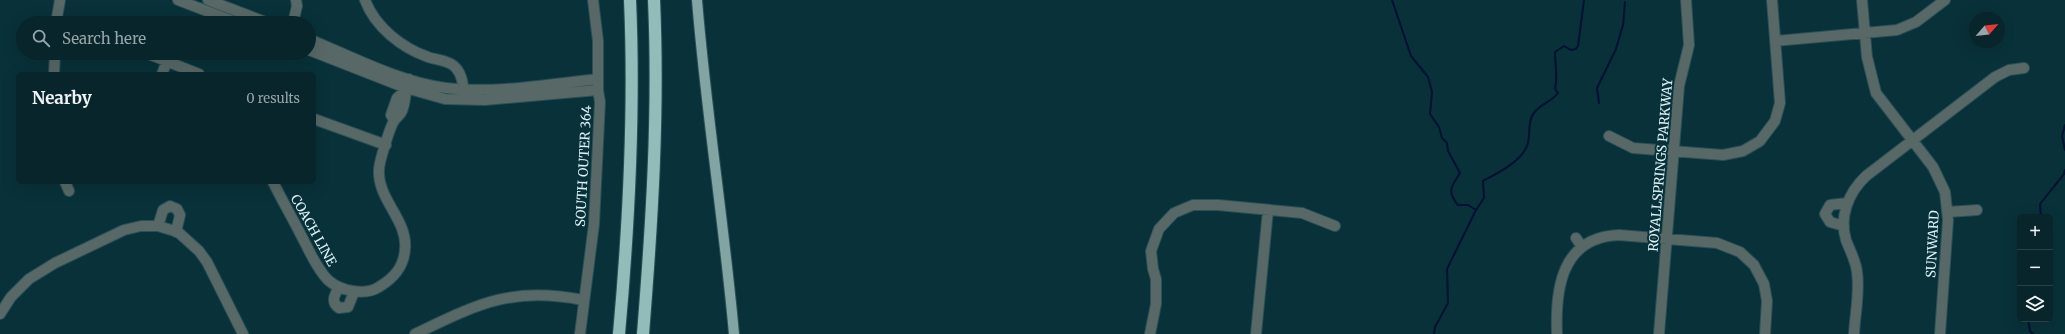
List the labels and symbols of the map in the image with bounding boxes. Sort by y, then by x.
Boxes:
north arrow [1969,12,2005,48]
street label: ROYALLSPRINGS PARKWAY [1644,77,1677,252]
street label: SOUTH OUTER 364 [572,105,595,227]
street label: COACH LINE [287,191,341,270]
street label: SUNWARD [1922,210,1943,278]

